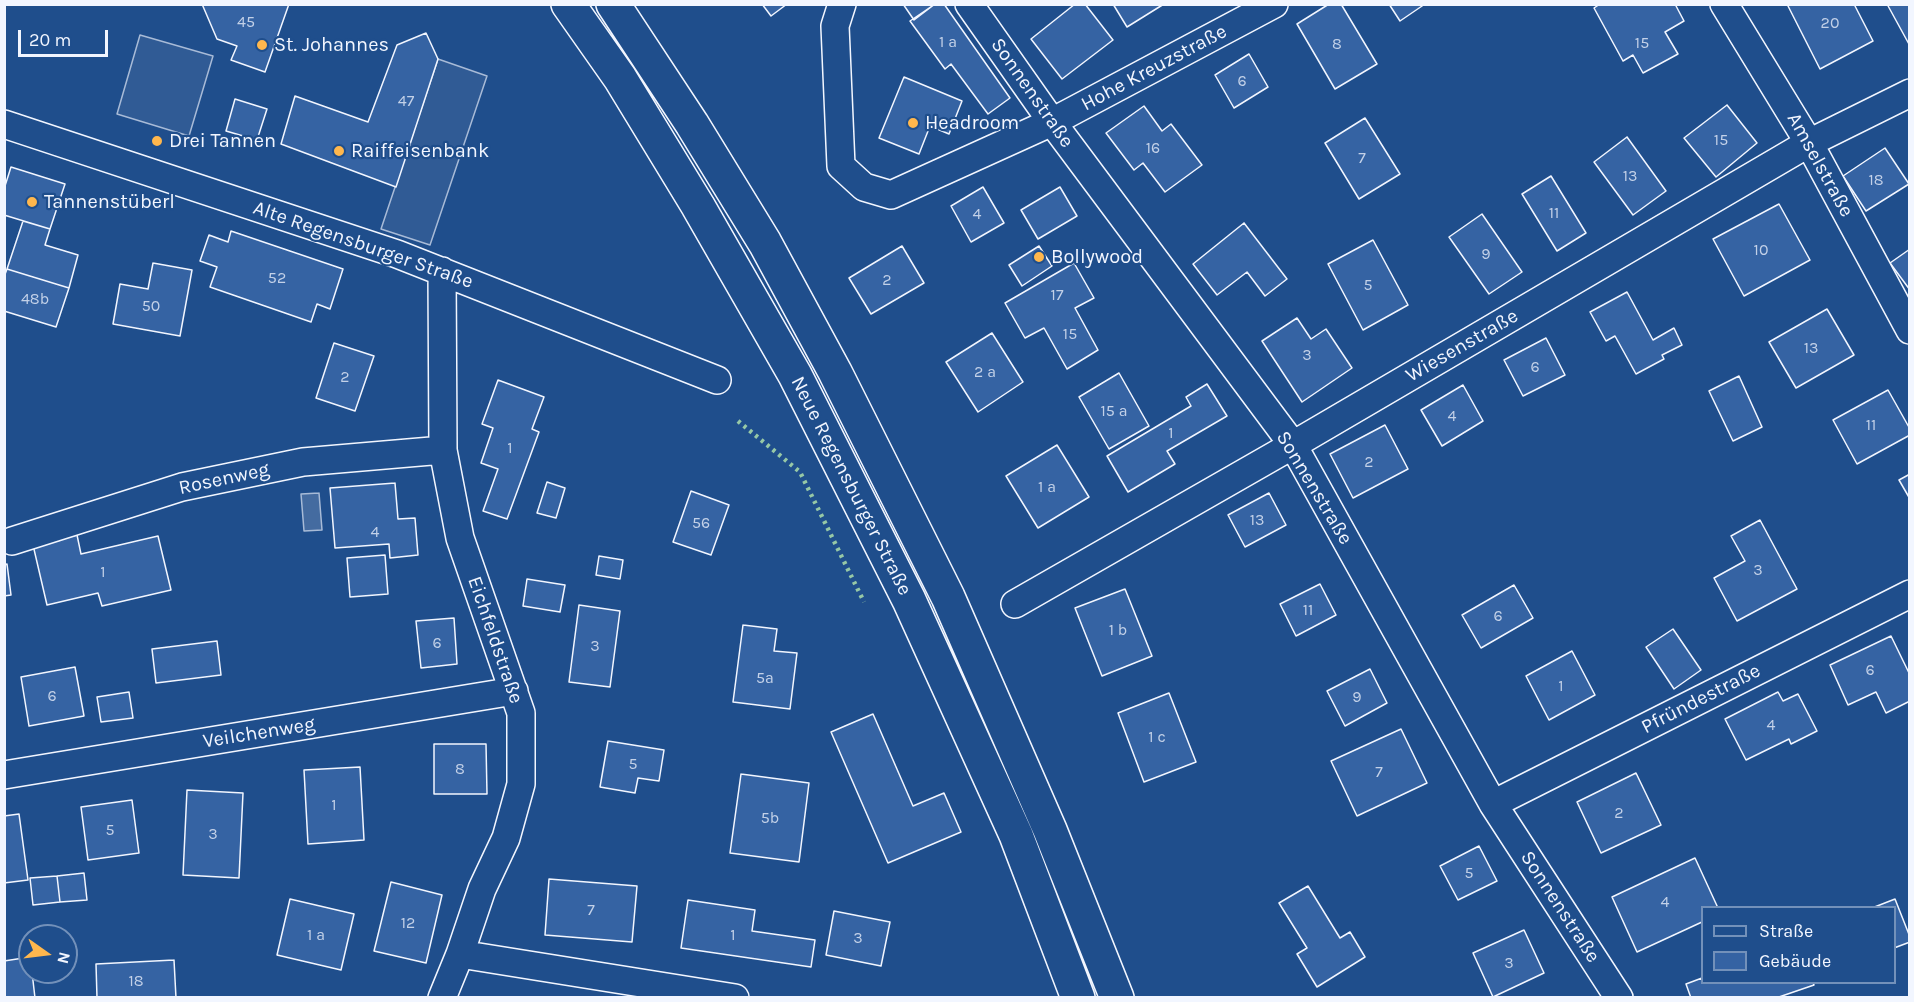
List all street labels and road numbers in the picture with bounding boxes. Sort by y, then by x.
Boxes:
street label: Hohe Kreuzstraße [1077,20,1231,116]
street label: Sonnenstraße [985,34,1079,152]
street label: Amselstraße [1782,109,1858,221]
street label: Alte Regensburger Straße [250,196,476,294]
street label: Wiesenstraße [1402,304,1522,388]
street label: Neue Regensburger Straße [785,372,917,600]
street label: Sonnenstraße [1271,427,1357,549]
street label: Rosenweg [176,458,272,500]
street label: Eichfeldstraße [462,573,528,707]
street label: Pfründestraße [1638,659,1764,739]
street label: Veilchenweg [201,712,317,754]
street label: Sonnenstraße [1515,847,1605,967]

